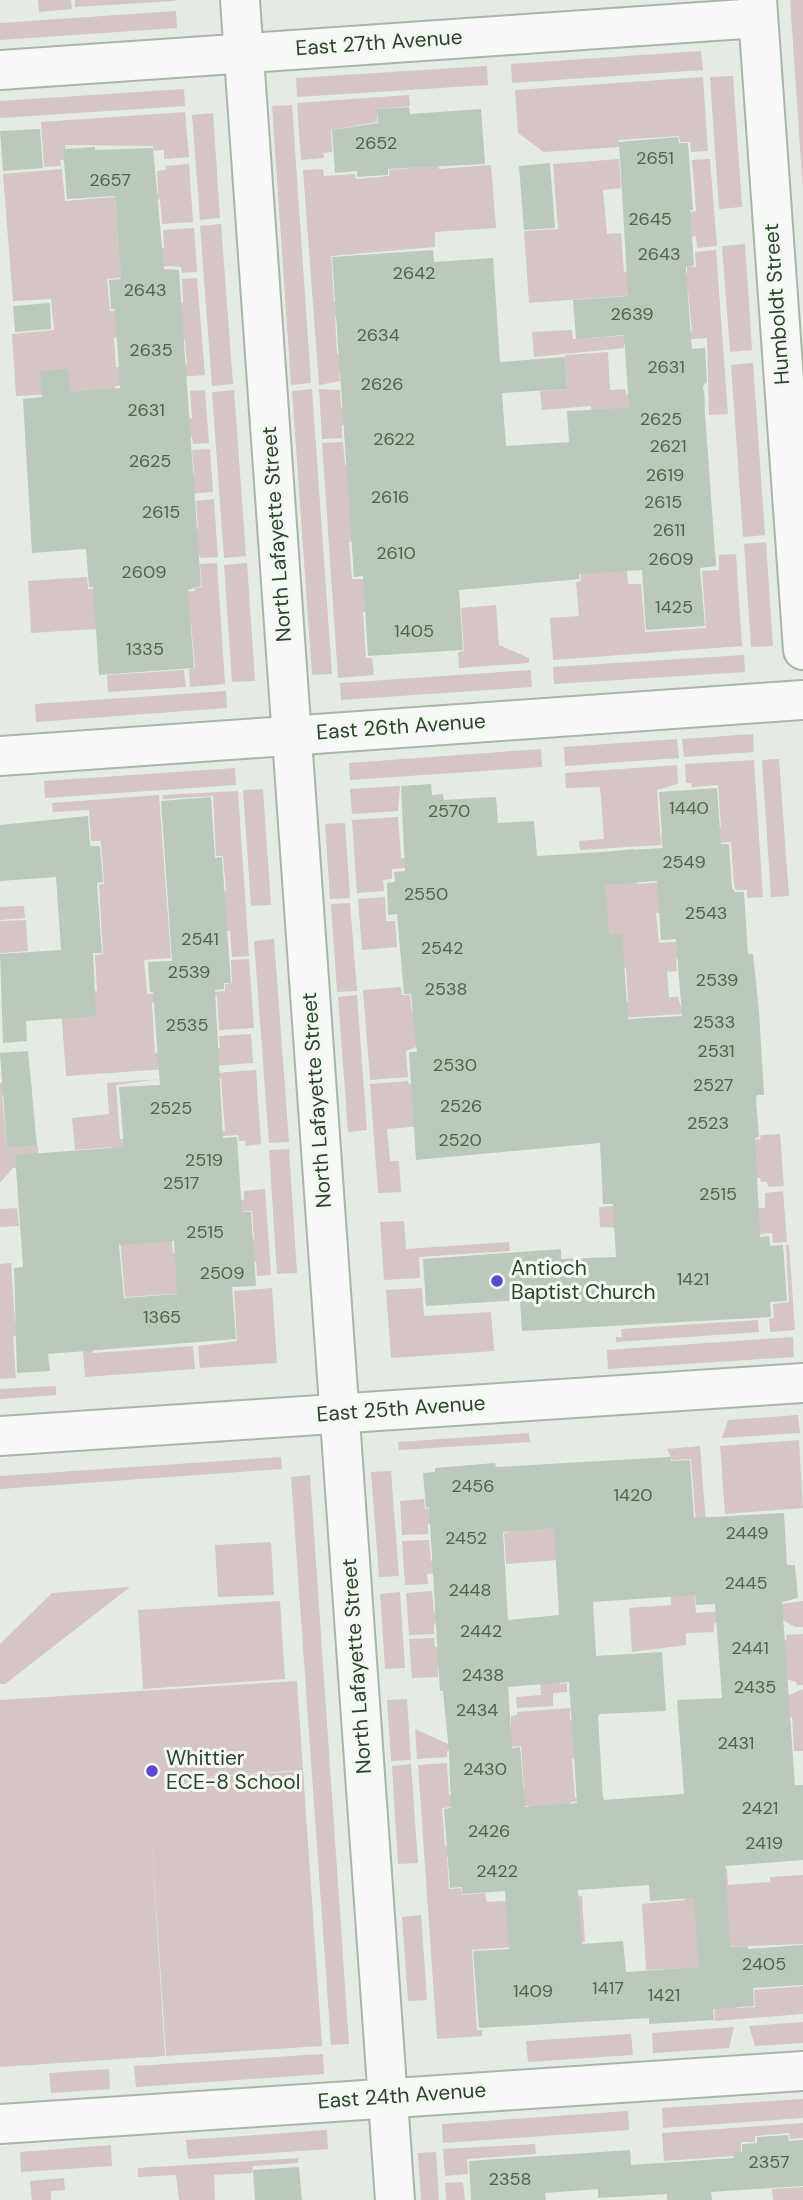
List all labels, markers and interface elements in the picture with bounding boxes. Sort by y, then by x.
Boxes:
street label: East 27th Avenue [295,26,463,62]
house number: 2652 [355,133,397,155]
house number: 2651 [636,148,674,170]
house number: 2657 [89,170,131,192]
house number: 2645 [628,209,672,231]
street label: Humboldt Street [760,222,796,386]
house number: 2643 [637,244,681,266]
house number: 2642 [393,263,435,285]
house number: 2643 [123,280,167,302]
house number: 2639 [610,304,654,326]
house number: 2634 [356,325,400,347]
house number: 2635 [129,340,173,362]
house number: 2631 [647,357,685,379]
house number: 2626 [361,374,403,396]
house number: 2631 [127,400,165,422]
house number: 2625 [640,409,682,431]
street label: North Lafayette Street [258,425,298,643]
house number: 2622 [373,429,415,451]
house number: 2621 [649,436,687,458]
house number: 2625 [129,451,171,473]
house number: 2619 [646,465,684,487]
house number: 2616 [371,487,409,509]
house number: 2615 [644,492,682,514]
house number: 2615 [142,502,180,524]
house number: 2611 [653,520,685,542]
house number: 2610 [376,543,416,565]
house number: 2609 [648,549,694,571]
house number: 2609 [121,562,167,584]
house number: 1425 [655,597,693,619]
house number: 1405 [394,621,434,643]
house number: 1335 [126,639,164,661]
street label: East 26th Avenue [315,710,487,746]
house number: 1440 [669,798,709,820]
house number: 2570 [428,801,470,823]
house number: 2549 [662,852,706,874]
house number: 2550 [404,884,448,906]
house number: 2543 [685,903,727,925]
house number: 2541 [181,929,219,951]
house number: 2542 [421,938,463,960]
house number: 2539 [168,962,210,984]
house number: 2539 [696,970,738,992]
house number: 2538 [425,979,467,1001]
street label: North Lafayette Street [298,991,338,1209]
house number: 2533 [693,1012,735,1034]
house number: 2535 [166,1015,208,1037]
house number: 2531 [697,1041,735,1063]
house number: 2530 [433,1055,477,1077]
house number: 2527 [693,1075,733,1097]
house number: 2526 [440,1096,482,1118]
house number: 2525 [150,1098,192,1120]
house number: 2523 [687,1113,729,1135]
house number: 2520 [438,1130,482,1152]
house number: 2519 [185,1150,223,1172]
house number: 2517 [163,1173,199,1195]
house number: 2515 [699,1184,737,1206]
house number: 2515 [186,1222,224,1244]
place label: Antioch Baptist Church [511,1256,656,1306]
house number: 2509 [200,1263,244,1285]
house number: 1421 [677,1269,709,1291]
marker: Antioch Baptist Church [489,1273,505,1289]
house number: 1365 [143,1307,181,1329]
street label: East 25th Avenue [316,1392,486,1428]
house number: 2456 [451,1476,495,1498]
house number: 1420 [613,1485,653,1507]
house number: 2449 [725,1523,769,1545]
house number: 2452 [445,1528,487,1550]
street label: North Lafayette Street [338,1557,378,1775]
house number: 2445 [725,1573,767,1595]
house number: 2448 [449,1580,491,1602]
house number: 2442 [460,1621,502,1643]
house number: 2441 [731,1638,769,1660]
house number: 2438 [462,1665,504,1687]
house number: 2435 [734,1677,776,1699]
house number: 2434 [456,1700,498,1722]
house number: 2431 [718,1733,754,1755]
place label: Whittier ECE-8 School [166,1746,300,1796]
house number: 2430 [463,1759,507,1781]
marker: Whittier ECE-8 School [144,1763,160,1779]
house number: 2421 [742,1798,778,1820]
house number: 2426 [468,1821,510,1843]
house number: 2419 [745,1833,783,1855]
house number: 2422 [476,1861,518,1883]
house number: 2405 [742,1954,786,1976]
house number: 1417 [592,1978,624,2000]
house number: 1409 [513,1981,553,2003]
house number: 1421 [648,1985,680,2007]
street label: East 24th Avenue [317,2079,487,2115]
house number: 2357 [748,2152,790,2174]
house number: 2358 [489,2169,531,2191]

